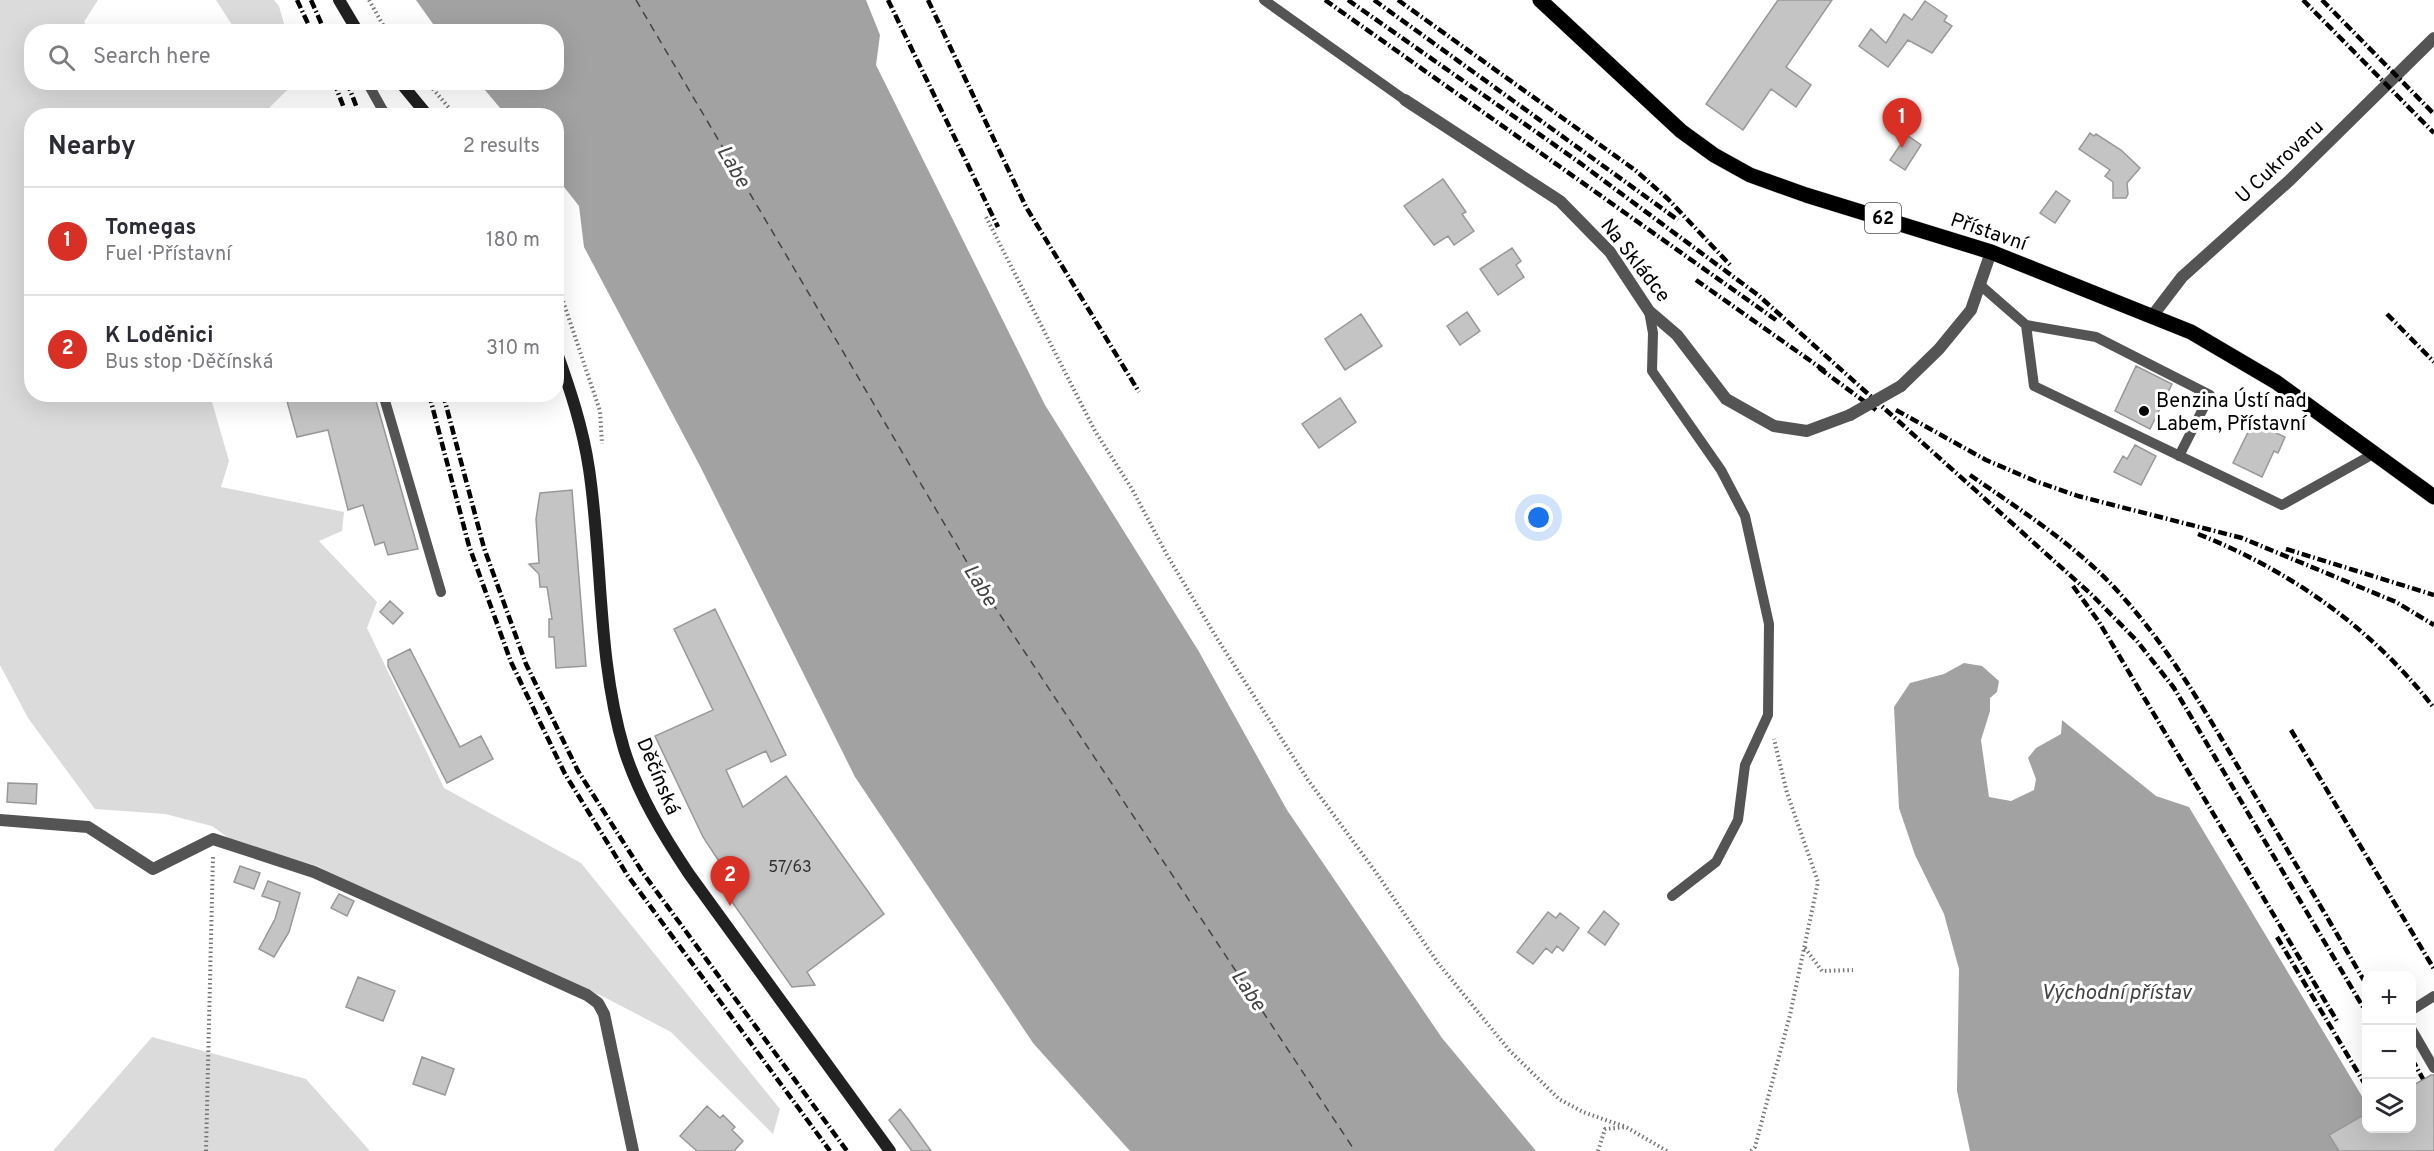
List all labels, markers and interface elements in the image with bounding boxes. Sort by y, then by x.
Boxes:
search box [24,24,564,90]
icon: search [45,41,78,74]
text: Search here [93,44,211,71]
pin: 1 [1882,98,1922,148]
street label: U Cukrovaru [2231,115,2330,210]
text: Nearby [48,131,136,164]
text: 2 results [463,134,540,160]
water label: Labe [710,141,756,194]
road number: 62 [1865,203,1901,233]
street label: Přístavní [1947,208,2032,259]
street label: Na Skládce [1594,214,1675,308]
text: Tomegas [105,215,196,242]
text: 1 [64,228,72,254]
text: 180 m [486,228,540,254]
text: Fuel · Přístavní [105,242,231,268]
text: K Loděnici [105,323,213,350]
text: 2 [61,336,74,362]
text: 310 m [486,336,540,362]
text: Bus stop · Děčínská [105,350,273,376]
place label: Benzina Ústí nad Labem, Přístavní [2156,387,2308,438]
marker: Benzina Ústí nad Labem, Přístavní [2137,404,2151,418]
your location [1524,503,1553,532]
water label: Labe [956,560,1004,613]
street label: Děčínská [629,734,685,819]
pin: 2 [710,856,750,906]
house number: 57/63 [768,858,812,878]
water label: Labe [1224,965,1272,1018]
map controls [2362,971,2416,1133]
button: + [2362,971,2416,1025]
water label: Východní přístav [2041,980,2193,1007]
button: − [2362,1025,2416,1079]
button: layers [2362,1079,2416,1133]

